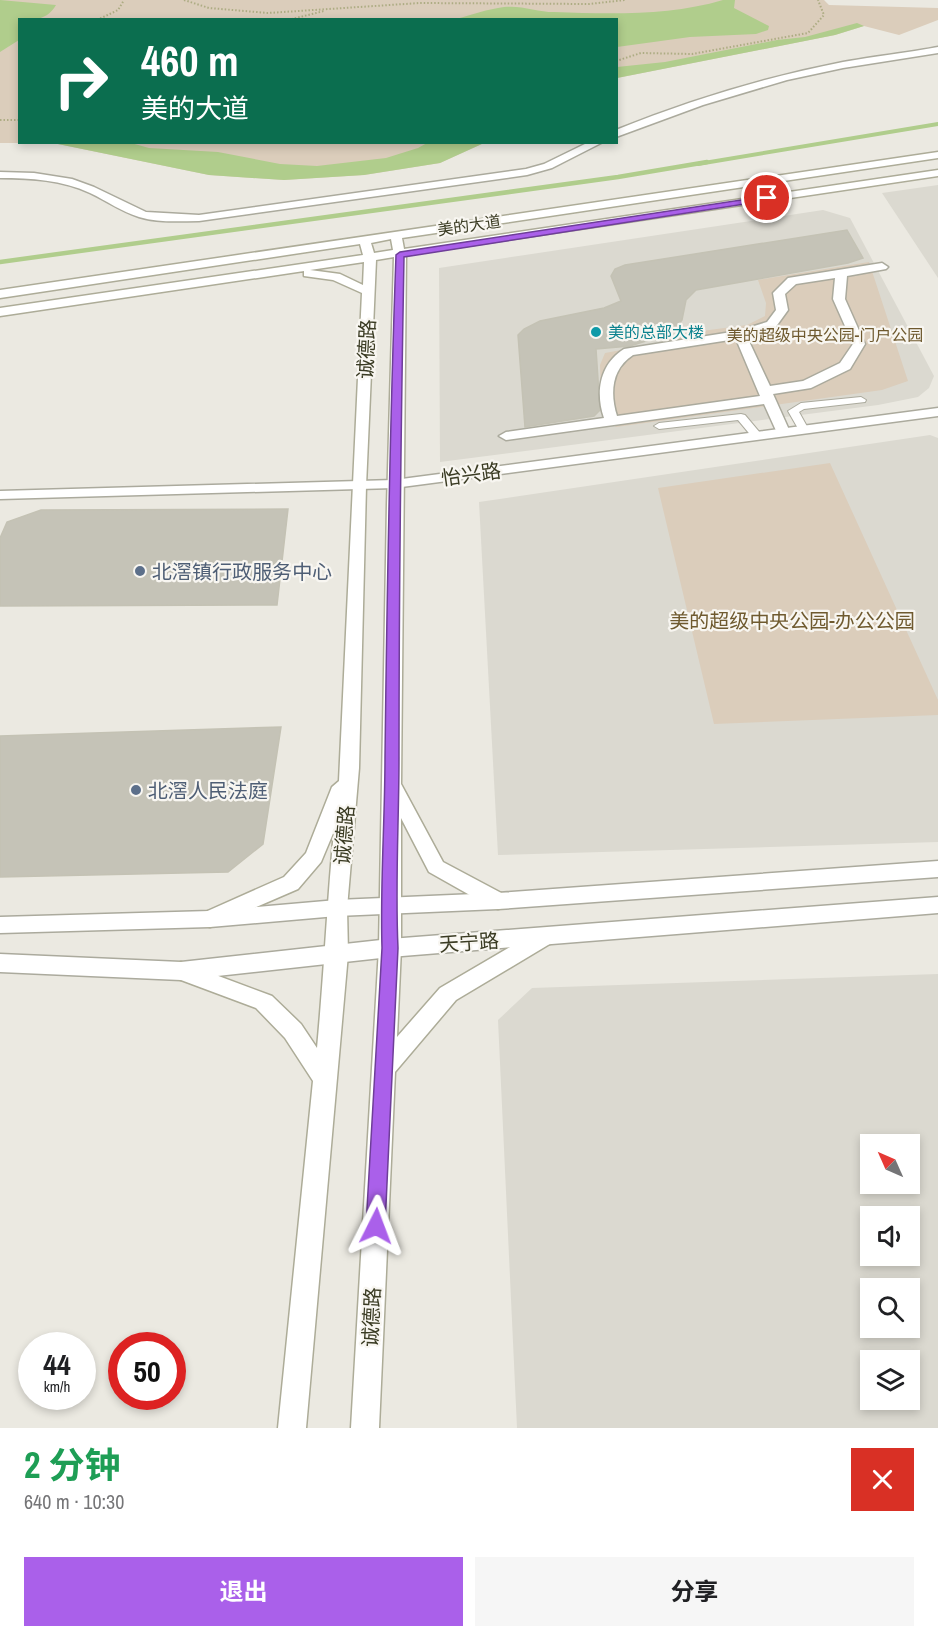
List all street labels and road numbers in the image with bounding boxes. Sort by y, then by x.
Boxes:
street label: 美的大道 [436,210,502,240]
street label: 诚德路 [351,318,381,380]
street label: 怡兴路 [439,456,503,492]
street label: 诚德路 [328,804,360,866]
street label: 天宁路 [438,926,500,958]
street label: 诚德路 [356,1286,386,1348]

